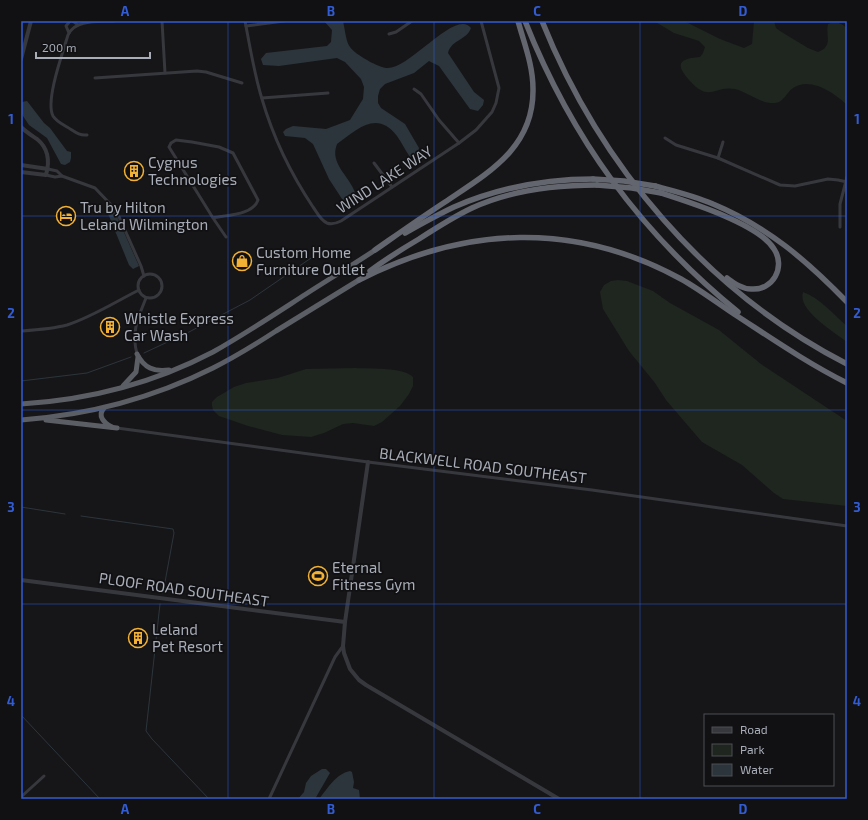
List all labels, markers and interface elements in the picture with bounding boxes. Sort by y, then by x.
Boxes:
text: A [121,3,130,19]
text: B [327,3,335,19]
text: C [533,3,541,19]
text: D [739,3,748,19]
scale bar [36,34,150,60]
text: 200 m [42,40,76,54]
text: 1 [8,111,14,127]
text: 1 [854,111,860,127]
street label: WIND LAKE WAY [333,141,436,217]
place label: Cygnus Technologies [148,153,237,188]
building icon: Cygnus Technologies [123,160,145,182]
place label: Tru by Hilton Leland Wilmington [80,198,208,233]
hotel icon: Tru by Hilton Leland Wilmington [55,205,77,227]
place label: Custom Home Furniture Outlet [256,243,365,278]
shop icon: Custom Home Furniture Outlet [231,250,253,272]
text: 2 [7,305,15,321]
text: 2 [853,305,861,321]
place label: Whistle Express Car Wash [124,309,234,344]
building icon: Whistle Express Car Wash [99,316,121,338]
street label: BLACKWELL ROAD SOUTHEAST [378,443,588,487]
text: 3 [7,499,15,515]
text: 3 [853,499,861,515]
place label: Eternal Fitness Gym [332,558,415,593]
sports icon: Eternal Fitness Gym [307,565,329,587]
street label: PLOOF ROAD SOUTHEAST [98,568,270,610]
place label: Leland Pet Resort [152,620,223,655]
building icon: Leland Pet Resort [127,627,149,649]
text: 4 [7,693,15,709]
text: 4 [853,693,861,709]
legend [704,714,834,786]
text: Road [740,722,768,736]
text: Park [740,742,765,756]
text: Water [740,762,774,776]
text: A [121,801,130,817]
text: B [327,801,335,817]
text: C [533,801,541,817]
text: D [739,801,748,817]

